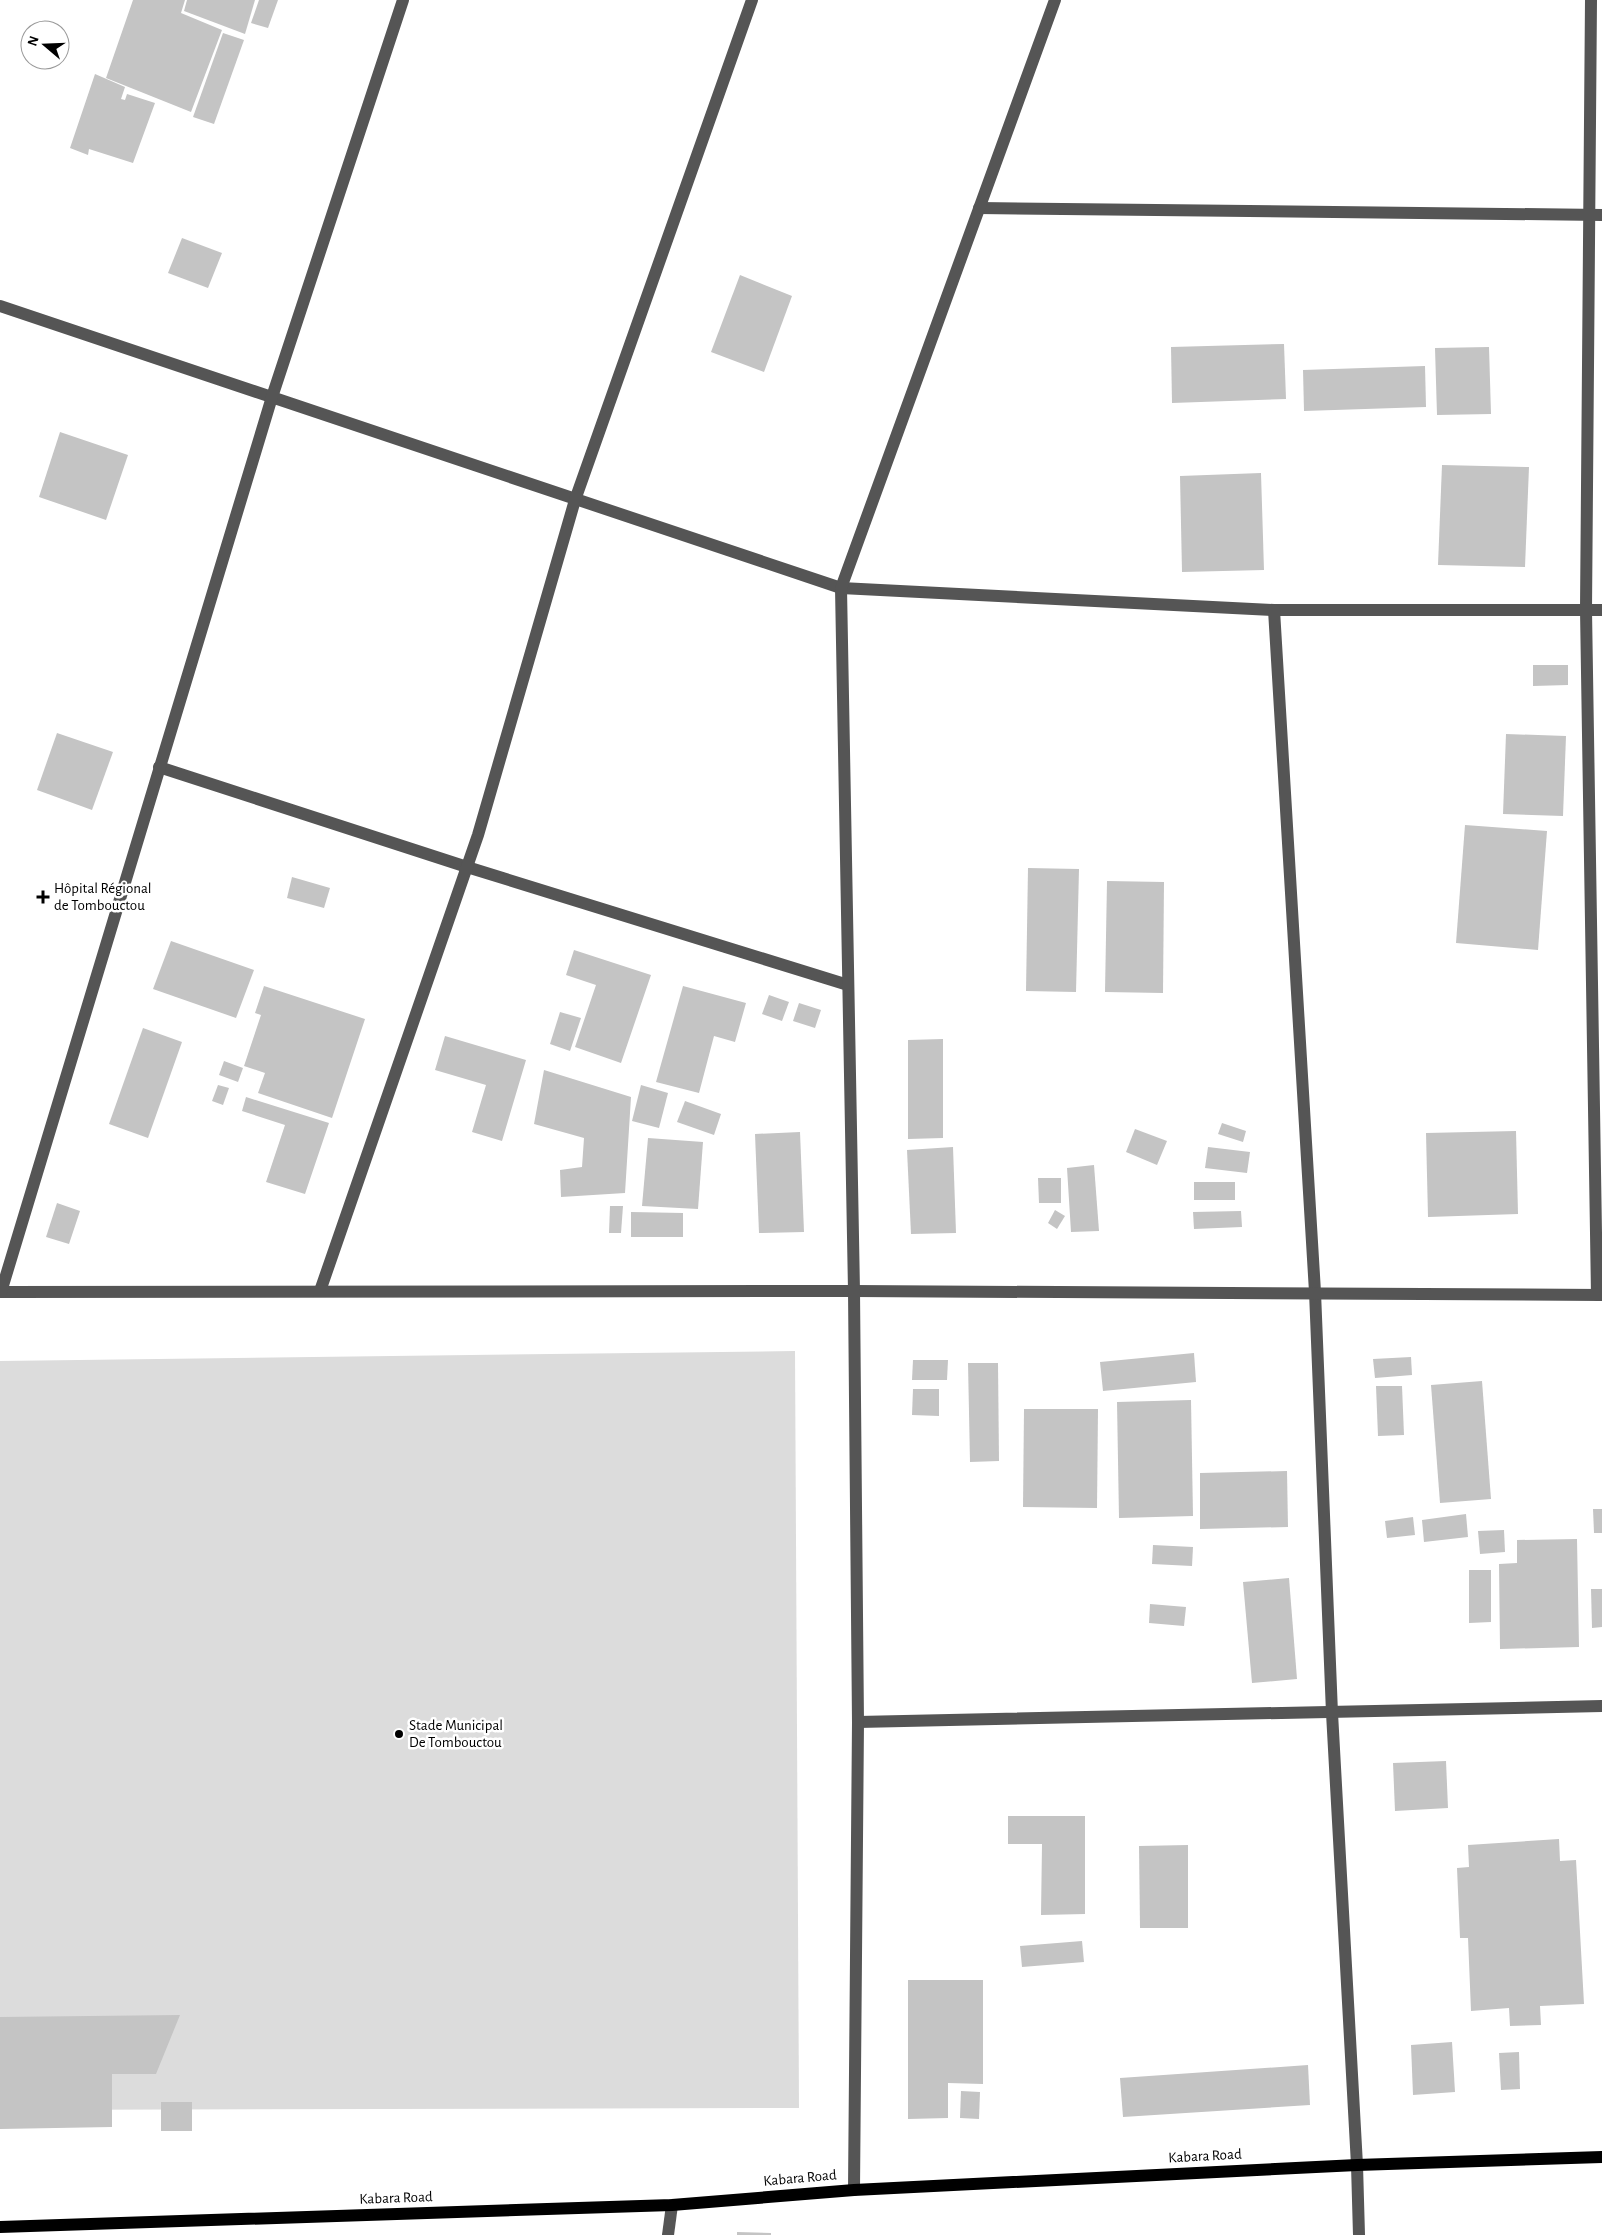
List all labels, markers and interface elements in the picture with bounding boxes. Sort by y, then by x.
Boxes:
north arrow [20,20,70,70]
text: N [25,34,42,48]
place label: Hôpital Régional de Tombouctou [54,881,152,913]
marker: Hôpital Régional de Tombouctou [36,890,50,904]
place label: Stade Municipal De Tombouctou [409,1718,503,1750]
marker: Stade Municipal De Tombouctou [393,1728,405,1740]
street label: Kabara Road [1168,2147,1242,2165]
street label: Kabara Road [763,2167,837,2189]
street label: Kabara Road [359,2189,433,2207]

